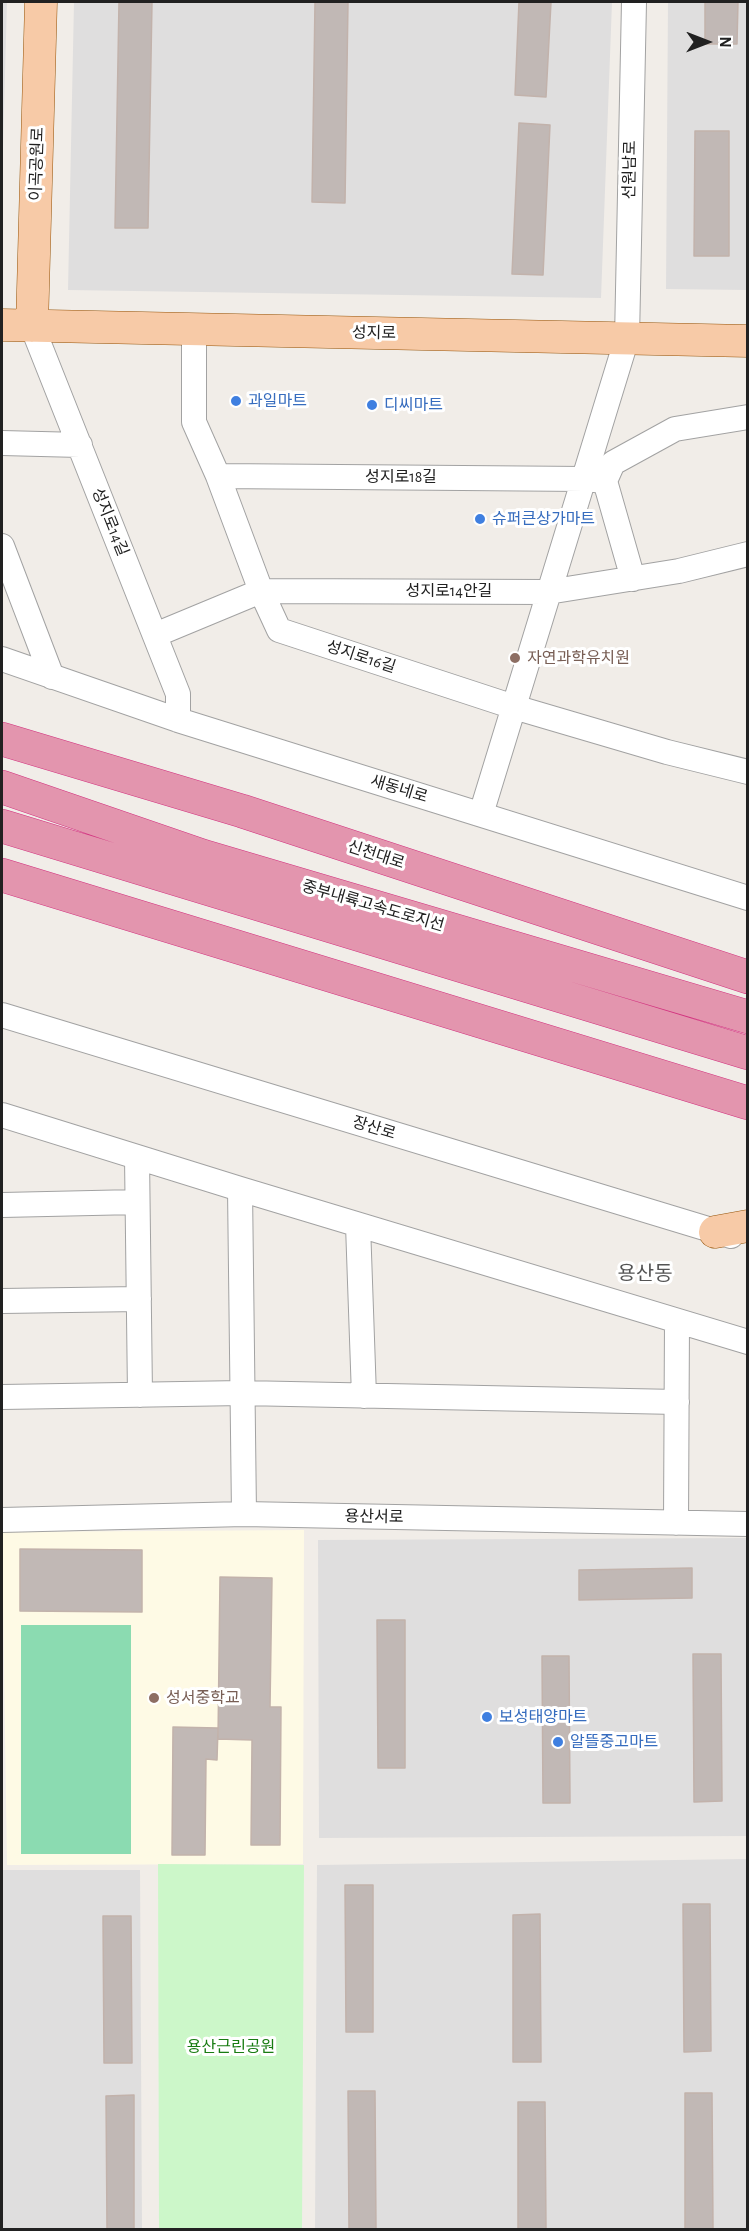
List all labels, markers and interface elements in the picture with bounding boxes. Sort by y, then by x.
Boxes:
north arrow [677,12,737,72]
text: N [717,36,733,48]
street label: 이곡공원로 [26,127,48,201]
street label: 선원남로 [620,140,640,200]
street label: 성지로 [352,323,396,343]
place label: 과일마트 [248,391,307,411]
marker: 과일마트 [229,394,243,408]
place label: 디씨마트 [384,395,443,415]
marker: 디씨마트 [365,398,379,412]
street label: 성지로18길 [365,467,437,487]
street label: 성지로14길 [88,485,132,559]
place label: 슈퍼큰상가마트 [492,509,595,529]
marker: 슈퍼큰상가마트 [473,512,487,526]
street label: 성지로14안길 [406,581,492,601]
street label: 성지로16길 [324,637,398,677]
place label: 자연과학유치원 [527,648,630,668]
marker: 자연과학유치원 [508,651,522,665]
street label: 새동네로 [368,771,430,807]
street label: 신천대로 [345,837,407,873]
street label: 중부내륙고속도로지선 [300,876,446,936]
street label: 장산로 [350,1112,398,1144]
district label: 용산동 [617,1262,673,1286]
street label: 용산서로 [344,1507,404,1527]
place label: 성서중학교 [166,1688,240,1708]
marker: 성서중학교 [147,1691,161,1705]
place label: 보성태양마트 [499,1707,587,1727]
marker: 보성태양마트 [480,1710,494,1724]
place label: 알뜰중고마트 [570,1732,658,1752]
marker: 알뜰중고마트 [551,1735,565,1749]
park label: 용산근린공원 [187,2037,275,2057]

